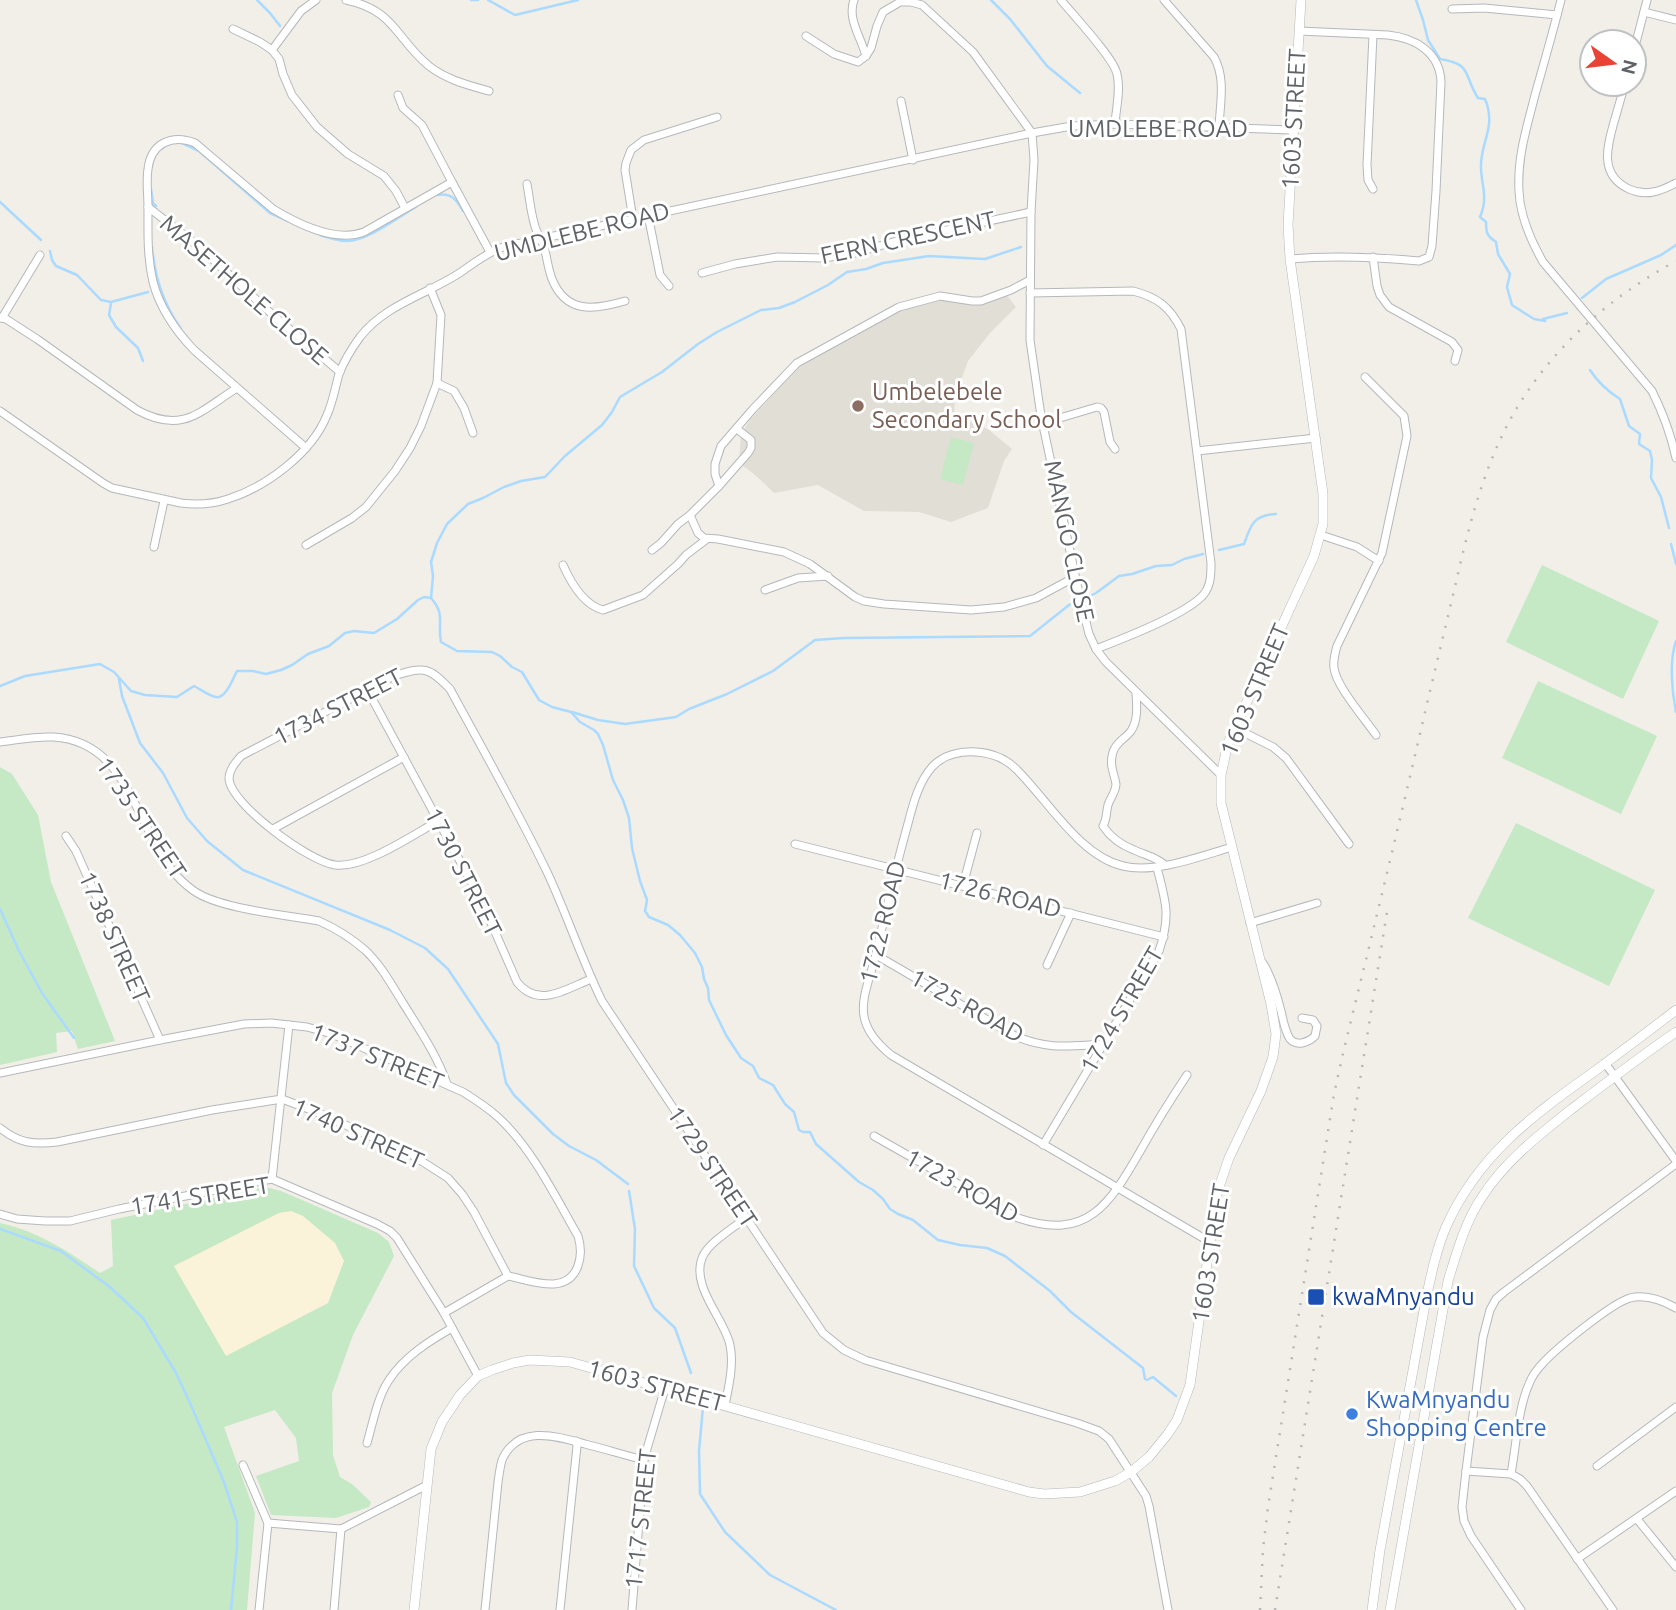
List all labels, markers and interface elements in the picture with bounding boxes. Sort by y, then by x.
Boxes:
north arrow [1578,28,1648,98]
street label: 1603 STREET [1276,48,1311,190]
text: N [1617,58,1642,77]
street label: UMDLEBE ROAD [1068,115,1248,142]
street label: UMDLEBE ROAD [491,197,672,266]
street label: FERN CRESCENT [818,206,998,269]
street label: MASETHOLE CLOSE [155,209,334,370]
place label: Umbelebele Secondary School [872,378,1062,433]
marker: Umbelebele Secondary School [850,398,866,414]
street label: MANGO CLOSE [1039,458,1100,624]
street label: 1603 STREET [1215,620,1294,760]
street label: 1734 STREET [269,663,407,751]
street label: 1735 STREET [91,752,192,884]
street label: 1730 STREET [419,803,507,941]
street label: 1722 ROAD [854,858,911,986]
street label: 1726 ROAD [936,866,1064,923]
street label: 1738 STREET [73,867,155,1007]
street label: 1724 STREET [1075,942,1168,1077]
street label: 1725 ROAD [906,963,1029,1048]
street label: 1737 STREET [307,1018,448,1095]
street label: 1740 STREET [288,1093,428,1175]
street label: 1729 STREET [662,1101,763,1233]
street label: 1723 ROAD [901,1143,1024,1228]
street label: 1741 STREET [128,1171,272,1220]
street label: 1603 STREET [1186,1181,1235,1325]
place label: kwaMnyandu [1332,1283,1475,1310]
marker: kwaMnyandu [1306,1287,1326,1307]
street label: 1603 STREET [585,1354,728,1417]
place label: KwaMnyandu Shopping Centre [1366,1386,1547,1441]
marker: KwaMnyandu Shopping Centre [1344,1406,1360,1422]
street label: 1717 STREET [620,1448,661,1590]

